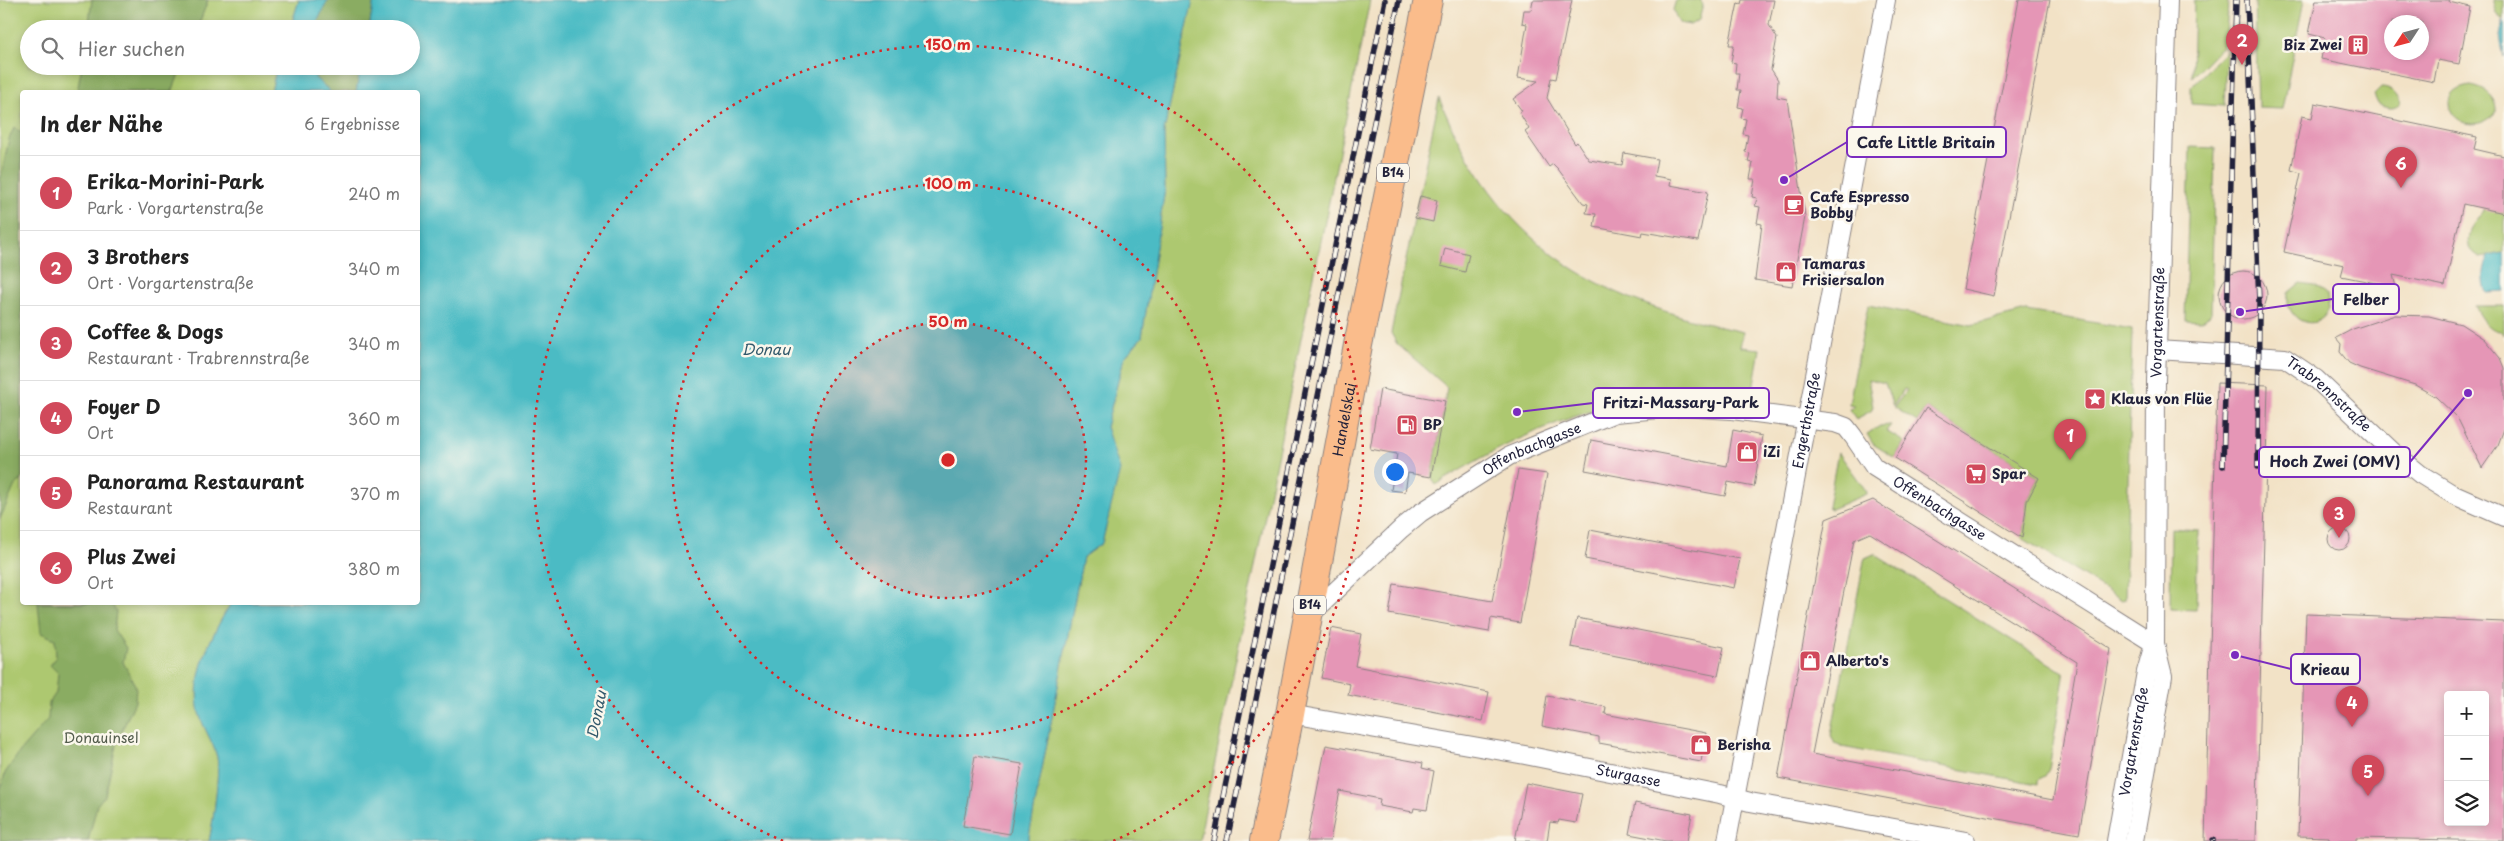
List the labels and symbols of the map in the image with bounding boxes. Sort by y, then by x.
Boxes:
north arrow [2384,15,2429,60]
pin: 2 [2226,24,2258,65]
text: 150 m [925,32,971,55]
building icon: Biz Zwei [2346,33,2370,57]
place label: Biz Zwei [2283,34,2342,55]
callout: Cafe Little Britain [1847,127,2006,157]
text: Cafe Little Britain [1857,130,1995,153]
pin: 6 [2385,147,2417,188]
road number: B14 [1377,164,1409,182]
text: 100 m [925,171,971,194]
place label: Cafe Espresso Bobby [1810,186,1909,223]
cafe icon: Cafe Espresso Bobby [1782,193,1806,217]
place label: Tamaras Frisiersalon [1802,253,1885,290]
shop icon: Tamaras Frisiersalon [1774,260,1798,284]
street label: Vorgartenstraße [2145,267,2170,378]
callout: Felber [2333,284,2399,314]
text: Felber [2343,287,2389,310]
text: 50 m [929,309,967,332]
water label: Donau [742,337,791,360]
street label: Trabrennstraße [2282,351,2376,436]
street label: Engerthstraße [1787,371,1825,470]
street label: Handelskai [1327,381,1361,458]
place icon: Klaus von Flüe [2083,387,2107,411]
callout: Fritzi-Massary-Park [1593,388,1769,418]
place label: Klaus von Flüe [2111,388,2212,409]
text: Fritzi-Massary-Park [1603,390,1759,413]
fuel station icon: BP [1395,413,1419,437]
place label: BP [1423,414,1442,435]
street label: Offenbachgasse [1478,417,1584,481]
pin: 1 [2054,419,2086,460]
shop icon: iZi [1735,440,1759,464]
place label: iZi [1763,441,1780,462]
callout: Hoch Zwei (OMV) [2259,447,2410,477]
text: Hoch Zwei (OMV) [2270,449,2400,472]
centre of rings [939,451,957,469]
your location [1382,459,1408,485]
supermarket icon: Spar [1964,462,1988,486]
place label: Spar [1992,463,2027,484]
street label: Offenbachgasse [1889,470,1991,545]
pin: 3 [2323,497,2355,538]
road number: B14 [1294,596,1326,614]
shop icon: Alberto's [1798,649,1822,673]
place label: Alberto's [1826,650,1889,671]
callout: Krieau [2291,654,2360,684]
text: Krieau [2300,657,2350,680]
street label: Vorgartenstraße [2113,685,2153,798]
pin: 4 [2336,686,2368,727]
water label: Donau [580,688,612,741]
park label: Donauinsel [64,727,138,748]
shop icon: Berisha [1689,733,1713,757]
place label: Berisha [1717,734,1771,755]
pin: 5 [2352,755,2384,796]
street label: Sturgasse [1594,758,1663,792]

